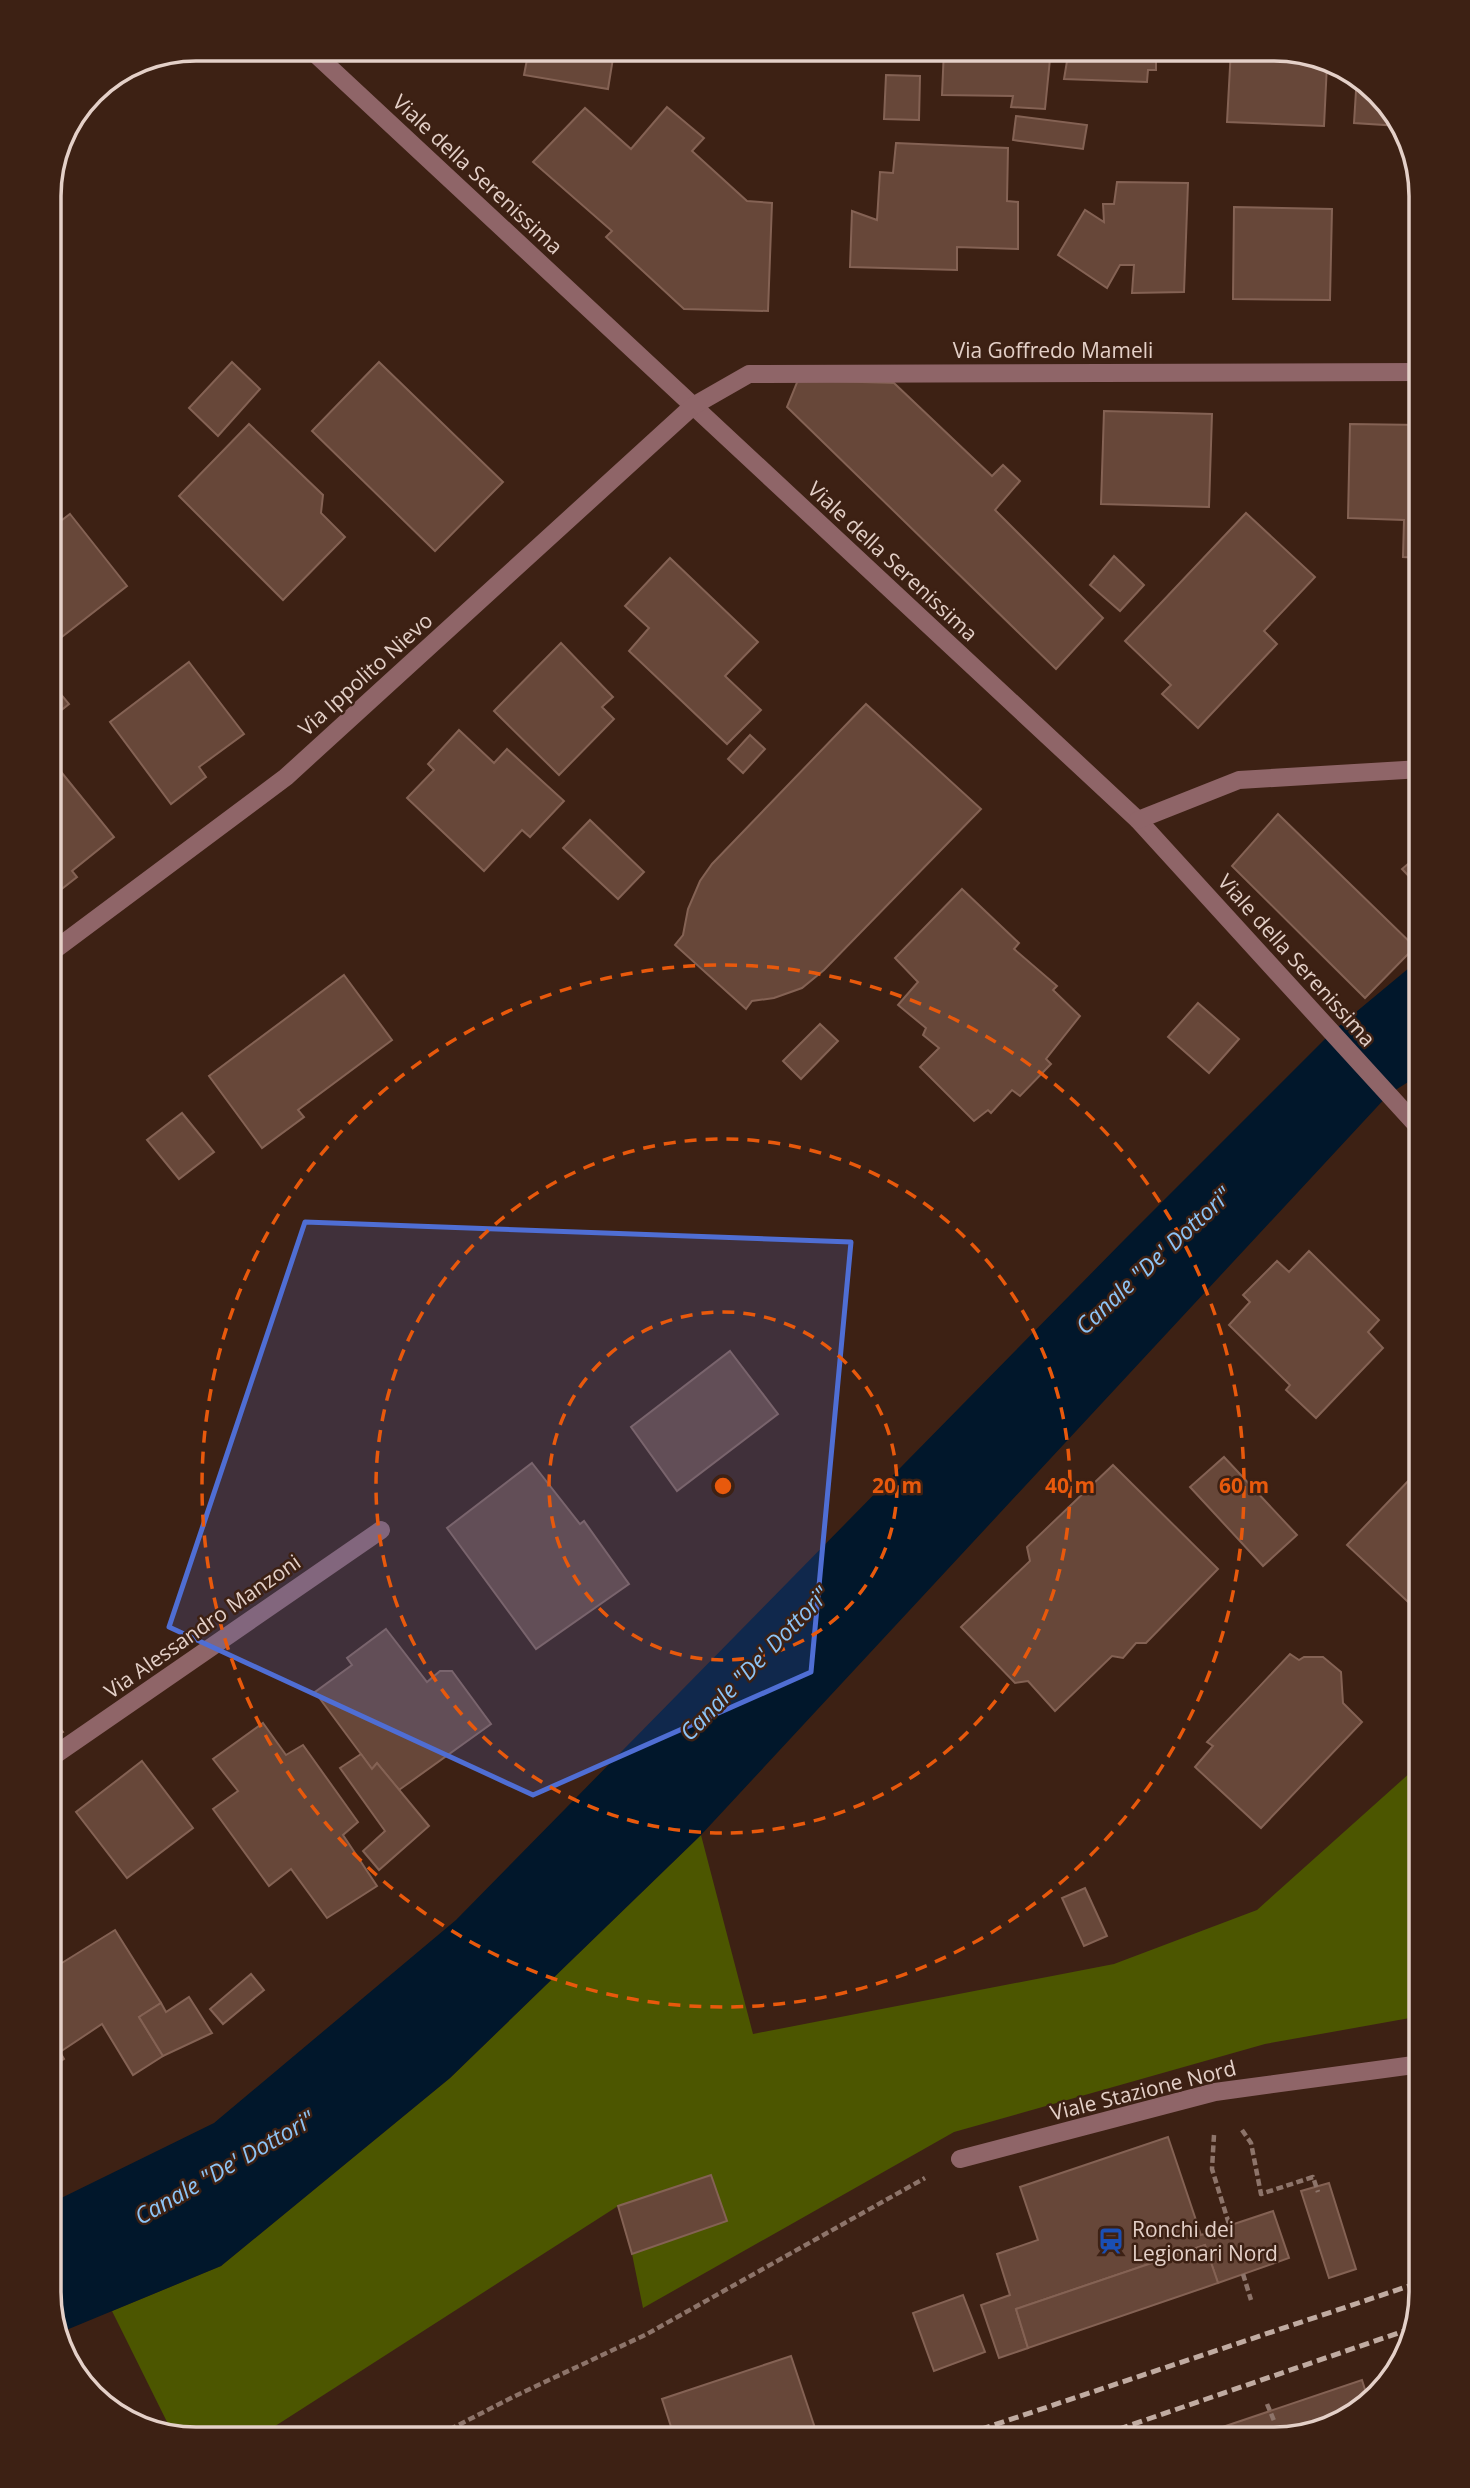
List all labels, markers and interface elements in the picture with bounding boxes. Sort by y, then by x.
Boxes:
street label: Viale della Serenissima [387,88,569,260]
street label: Via Goffredo Mameli [953,336,1153,364]
street label: Viale della Serenissima [802,475,984,647]
street label: Via Ippolito Nievo [292,606,438,742]
street label: Viale della Serenissima [1212,868,1382,1052]
water label: Canale "De' Dottori" [1068,1178,1239,1341]
text: 20 m [872,1471,922,1499]
text: 40 m [1045,1471,1095,1499]
text: 60 m [1219,1471,1269,1499]
centre of rings [711,1474,735,1498]
street label: Via Alessandro Manzoni [98,1548,306,1704]
water label: Canale "De' Dottori" [672,1578,837,1747]
street label: Viale Stazione Nord [1047,2053,1239,2127]
water label: Canale "De' Dottori" [128,2102,321,2232]
place label: Ronchi dei Legionari Nord [1132,2215,1278,2267]
station icon: Ronchi dei Legionari Nord [1096,2226,1126,2256]

